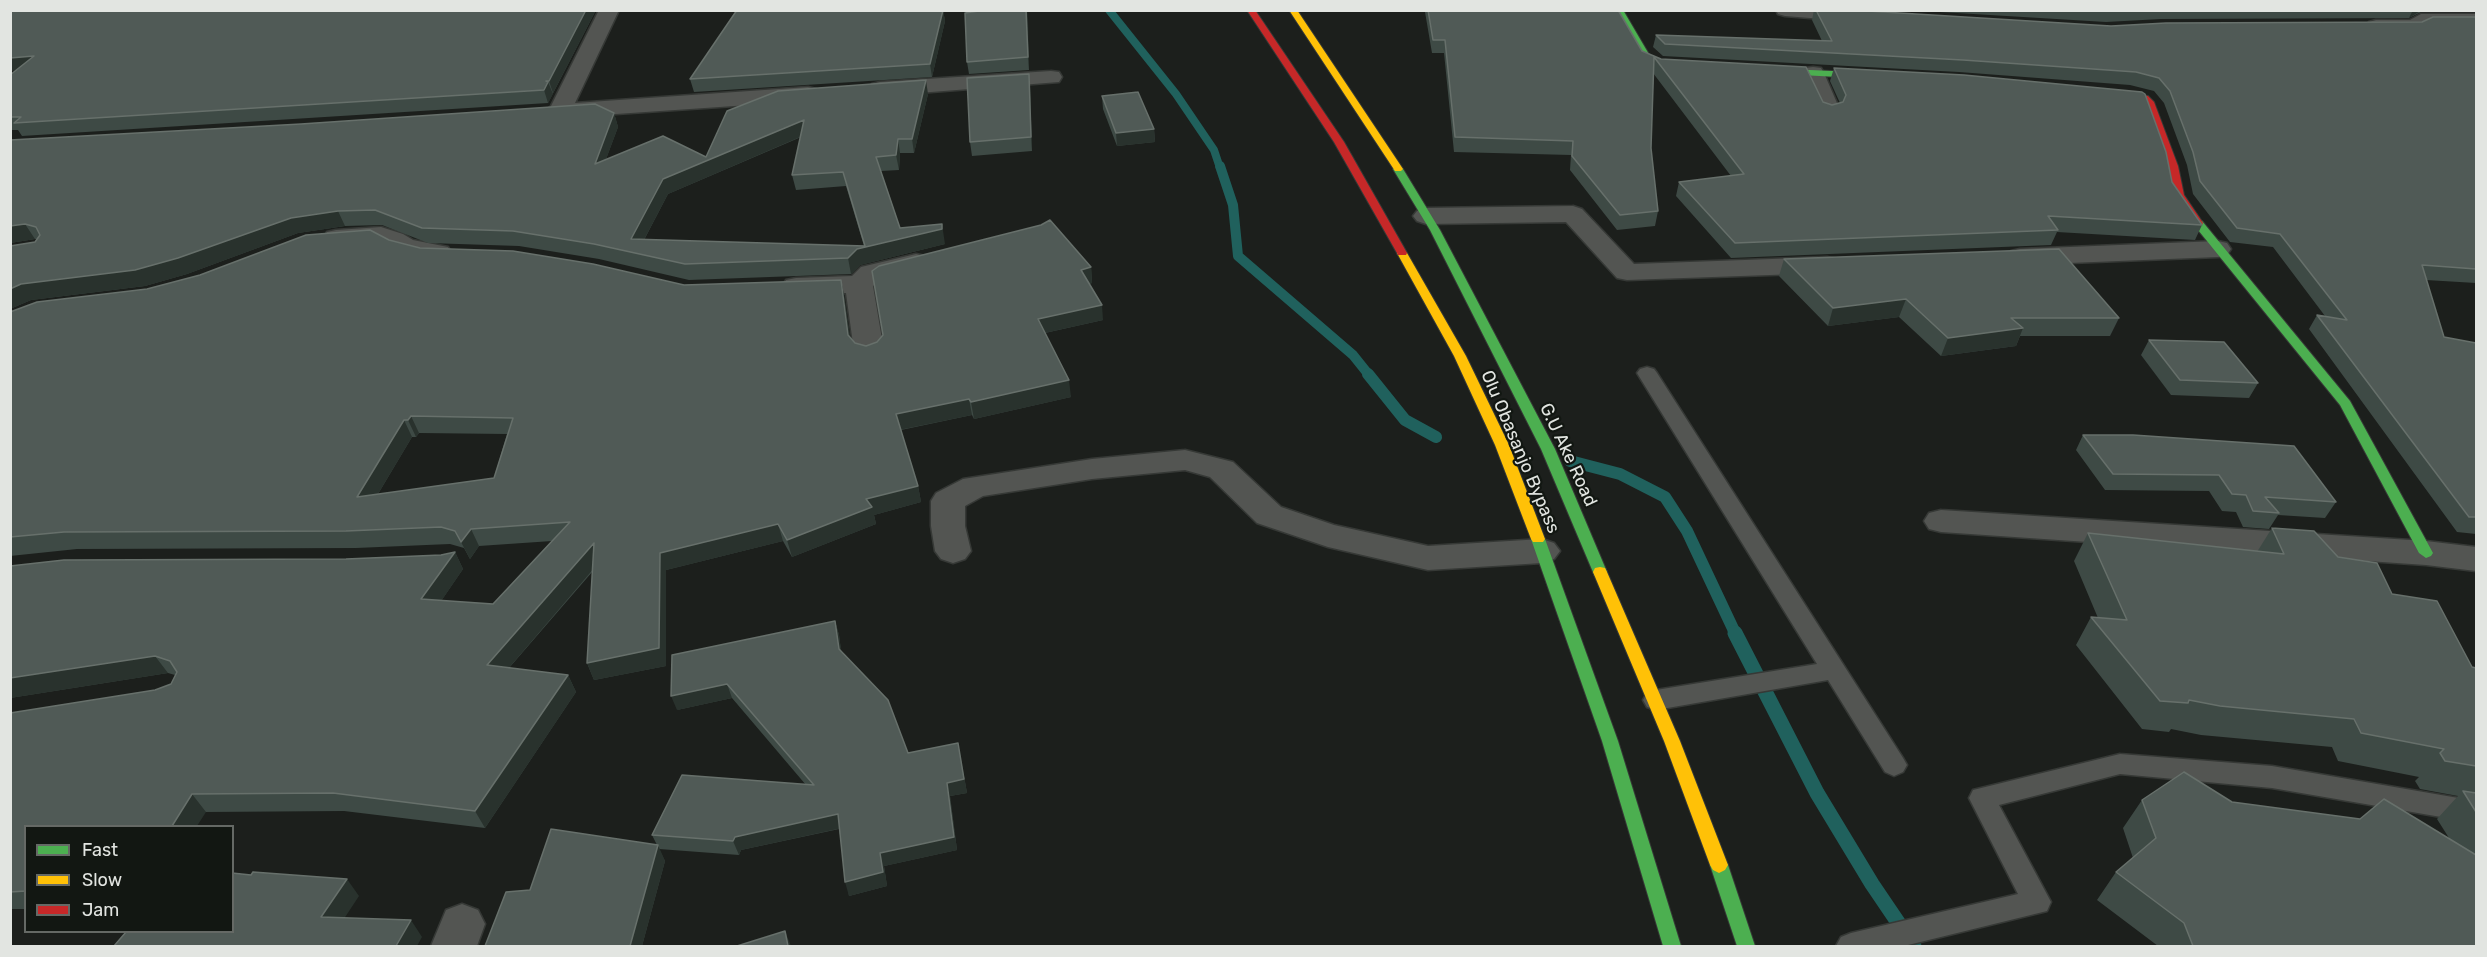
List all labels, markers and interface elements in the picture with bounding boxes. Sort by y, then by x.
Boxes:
street label: Olu Obasanjo Bypass [1476,367,1564,537]
street label: G.U Ake Road [1535,400,1601,510]
legend [24,825,234,933]
text: Fast [82,839,118,861]
text: Slow [82,869,122,891]
text: Jam [82,899,119,921]

